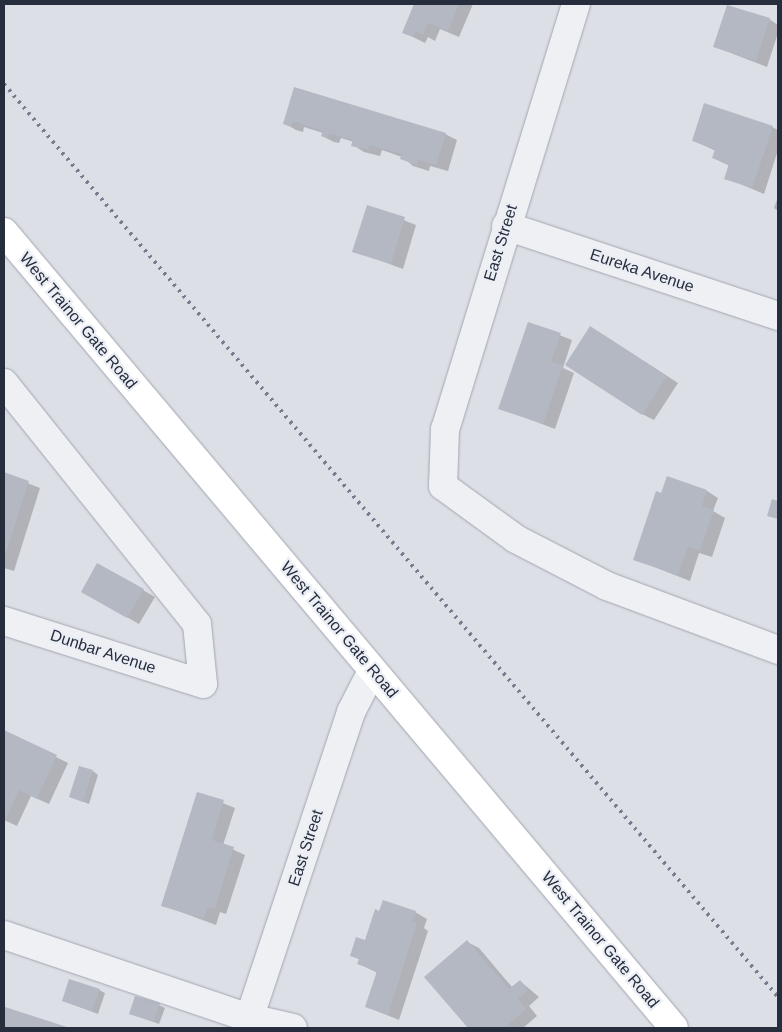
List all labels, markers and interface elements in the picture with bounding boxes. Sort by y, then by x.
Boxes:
street label: East Street [480,202,522,284]
street label: Eureka Avenue [587,245,697,297]
street label: West Trainor Gate Road [15,249,141,393]
street label: West Trainor Gate Road [276,558,402,702]
street label: Dunbar Avenue [47,626,159,678]
street label: East Street [285,807,327,889]
street label: West Trainor Gate Road [537,868,663,1012]

